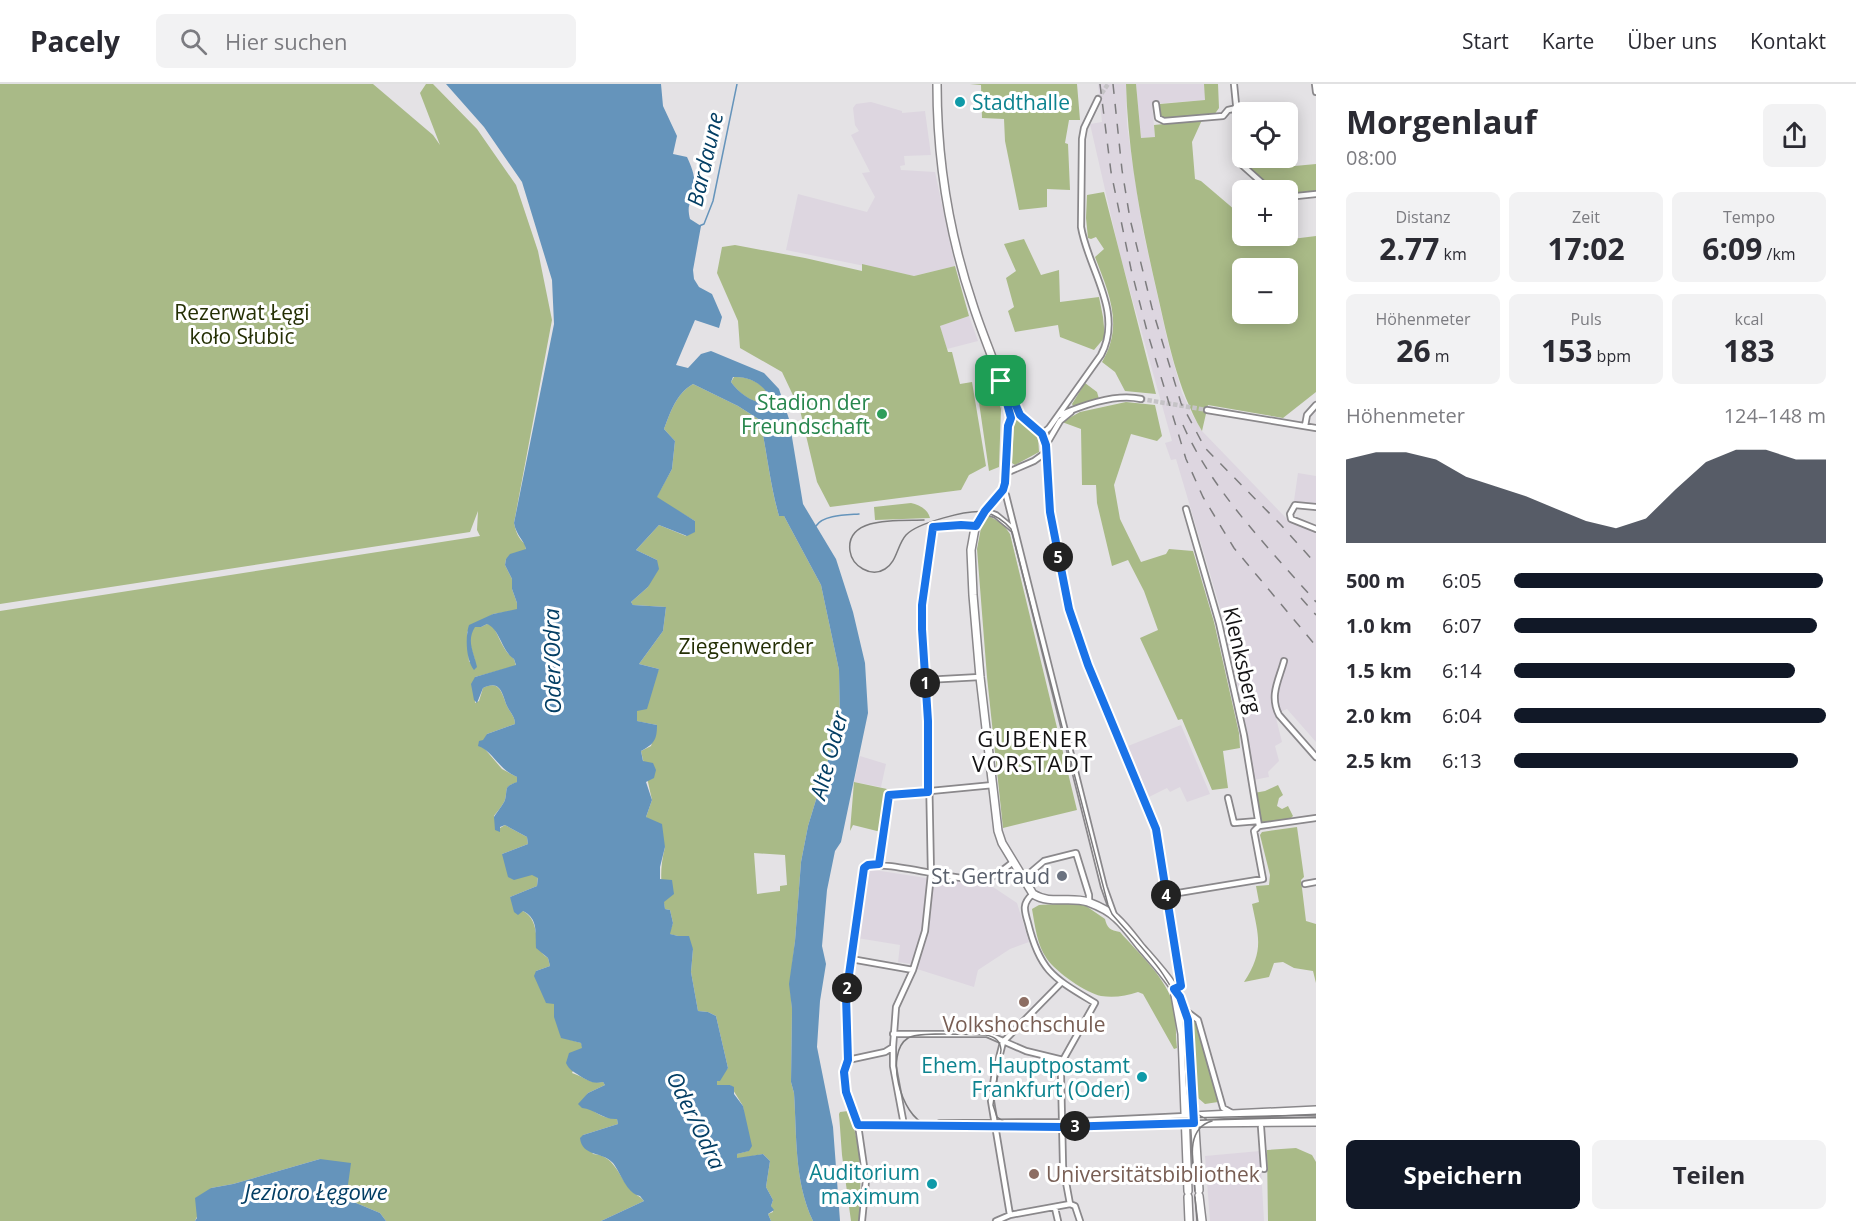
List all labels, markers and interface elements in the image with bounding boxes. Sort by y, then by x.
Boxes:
search box [156,14,576,68]
text: Pacely [30,22,120,60]
icon: search [177,25,210,58]
text: Hier suchen [225,26,348,56]
text: Start [1462,27,1509,55]
text: Karte [1542,27,1594,55]
text: Über uns [1627,27,1717,55]
text: Kontakt [1750,27,1826,55]
place label: Stadthalle [972,88,1070,116]
marker: Stadthalle [953,95,967,109]
text: Morgenlauf [1346,99,1537,144]
map controls [1232,102,1298,324]
button: locate [1232,102,1298,168]
button: share [1763,104,1826,167]
water label: Bardaune [679,109,729,209]
text: 08:00 [1346,144,1397,171]
button: + [1232,180,1298,246]
text: Distanz [1395,206,1451,228]
text: Zeit [1572,206,1600,228]
text: Tempo [1723,206,1775,228]
text: 2.77 [1379,228,1439,269]
text: 17:02 [1547,228,1625,269]
text: 6:09 [1702,228,1762,269]
text: km [1439,243,1467,265]
text: /km [1762,243,1796,265]
button: − [1232,258,1298,324]
park label: Rezerwat Łęgi koło Słubic [174,298,310,350]
text: Höhenmeter [1375,308,1471,330]
text: Puls [1570,308,1602,330]
text: kcal [1735,308,1764,330]
text: 26 [1396,330,1431,371]
text: 153 [1541,330,1592,371]
text: 183 [1723,330,1775,371]
text: m [1431,345,1450,367]
text: bpm [1592,345,1631,367]
pin [975,355,1026,406]
icon: arrive [984,364,1017,397]
place label: Stadion der Freundschaft [741,388,870,440]
text: Höhenmeter [1346,402,1465,429]
text: 124–148 m [1724,402,1826,429]
marker: Stadion der Freundschaft [875,407,889,421]
pin: 5 [1043,542,1073,572]
text: 5 [1053,546,1063,568]
text: 500 m [1346,567,1405,594]
text: 6:05 [1442,567,1482,594]
street label: Klenksberg [1217,604,1269,716]
water label: Oder/Odra [535,608,567,714]
text: 1.0 km [1346,612,1412,639]
text: 6:07 [1442,612,1482,639]
park label: Ziegenwerder [678,632,814,660]
text: 1.5 km [1346,657,1412,684]
text: 6:14 [1442,657,1482,684]
pin: 1 [910,668,940,698]
text: 1 [920,672,930,694]
text: 2.0 km [1346,702,1412,729]
text: 6:04 [1442,702,1482,729]
water label: Alte Oder [801,706,854,804]
district label: GUBENER VORSTADT [972,723,1094,778]
text: 2.5 km [1346,747,1412,774]
text: 6:13 [1442,747,1482,774]
place label: St. Gertraud [931,862,1050,890]
marker: St. Gertraud [1055,869,1069,883]
pin: 4 [1151,880,1181,910]
text: 4 [1161,884,1171,906]
pin: 2 [832,973,862,1003]
text: 2 [842,977,852,999]
marker: Volkshochschule [1017,995,1031,1009]
place label: Volkshochschule [943,1010,1105,1038]
place label: Ehem. Hauptpostamt Frankfurt (Oder) [921,1051,1130,1103]
water label: Oder/Odra [660,1066,734,1174]
marker: Ehem. Hauptpostamt Frankfurt (Oder) [1135,1070,1149,1084]
pin: 3 [1060,1111,1090,1141]
text: 3 [1070,1115,1080,1137]
button: Speichern [1346,1140,1580,1209]
button: Teilen [1592,1140,1826,1209]
place label: Auditorium maximum [809,1158,920,1210]
place label: Universitätsbibliothek [1046,1160,1260,1188]
marker: Universitätsbibliothek [1027,1167,1041,1181]
water label: Jezioro Łęgowe [240,1176,388,1206]
marker: Auditorium maximum [925,1177,939,1191]

